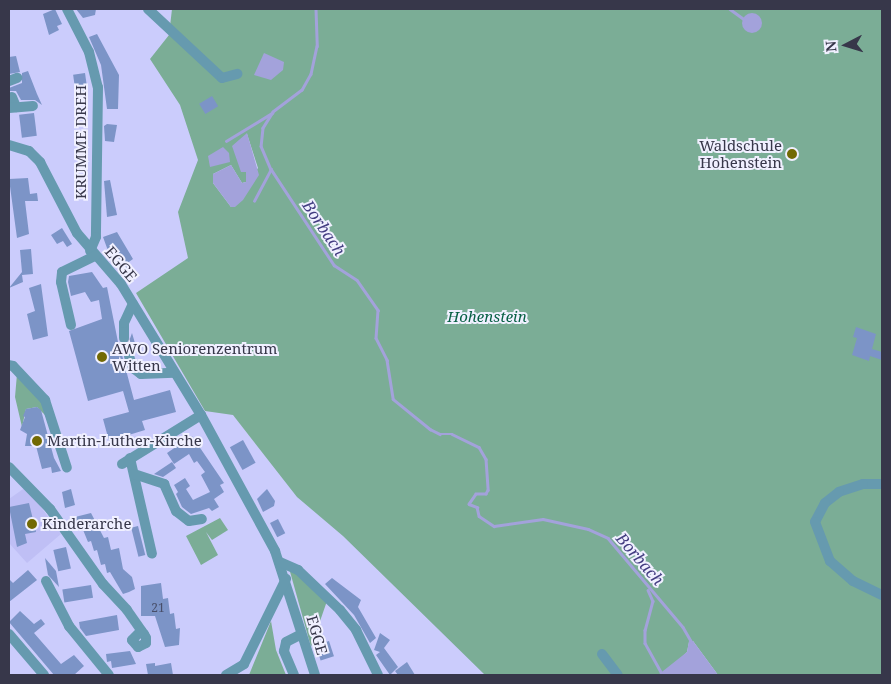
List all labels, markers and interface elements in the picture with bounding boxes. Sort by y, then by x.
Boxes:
north arrow [821,20,871,70]
text: N [821,40,841,53]
street label: KRUMME DREH [72,85,90,199]
place label: Waldschule Hohenstein [699,136,782,171]
marker: Waldschule Hohenstein [786,148,798,160]
water label: Borbach [298,197,350,259]
street label: EGGE [101,243,141,285]
park label: Hohenstein [447,308,527,326]
place label: AWO Seniorenzentrum Witten [112,339,277,374]
marker: AWO Seniorenzentrum Witten [96,351,108,363]
place label: Martin-Luther-Kirche [47,432,202,450]
marker: Martin-Luther-Kirche [31,435,43,447]
place label: Kinderarche [42,515,131,533]
marker: Kinderarche [26,518,38,530]
water label: Borbach [612,529,668,589]
house number: 21 [151,601,165,615]
street label: EGGE [303,613,331,657]

